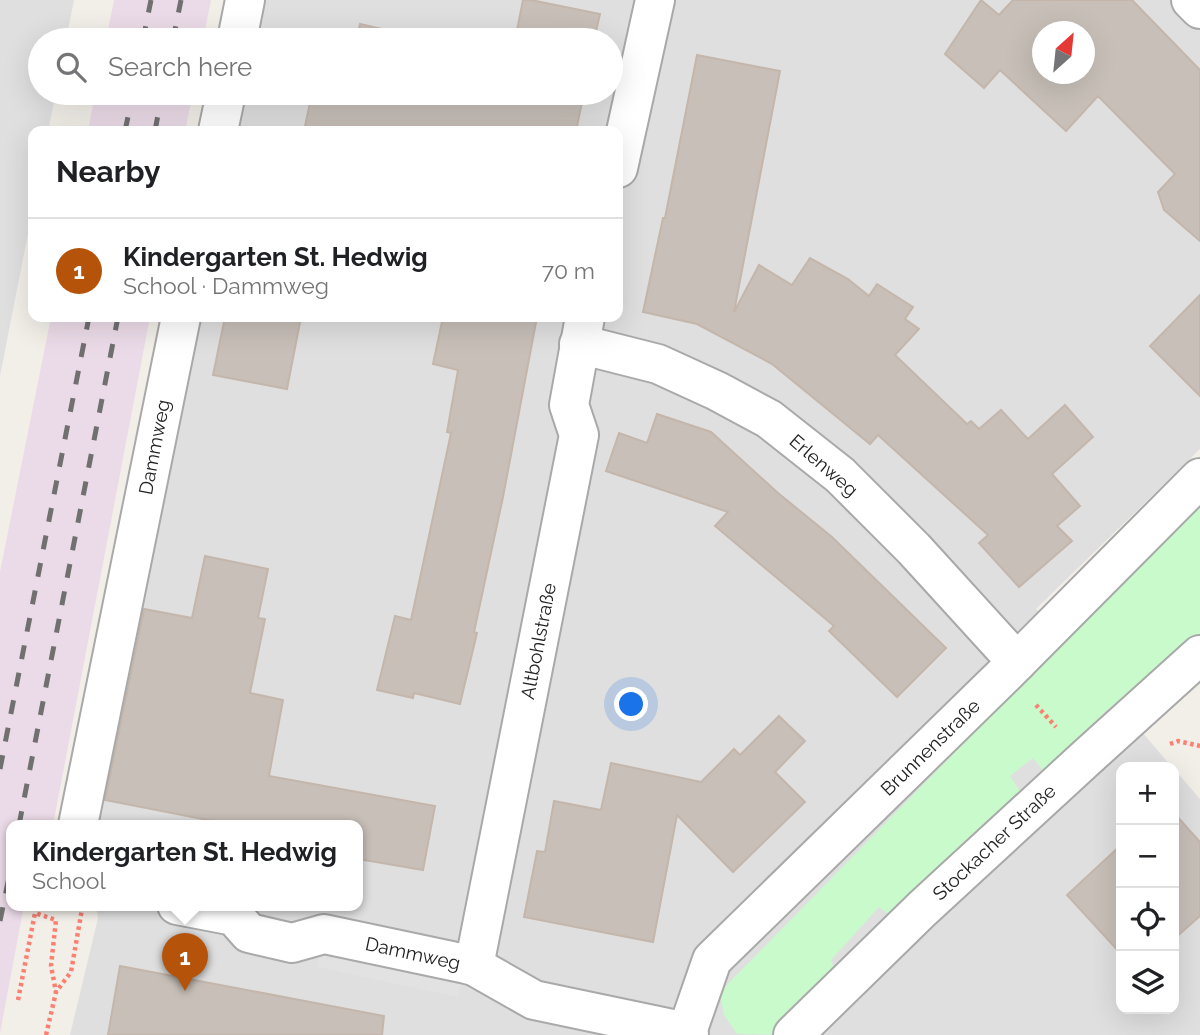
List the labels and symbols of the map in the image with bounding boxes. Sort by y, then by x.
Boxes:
north arrow [1032,21,1095,84]
street label: Dammweg [134,397,174,497]
street label: Erlenweg [785,429,863,501]
street label: Altbohlstraße [516,581,560,701]
your location [614,687,648,721]
street label: Brunnenstraße [876,694,984,800]
street label: Stockacher Straße [928,779,1060,905]
street label: Dammweg [363,932,463,974]
pin: 1 [162,933,208,991]

